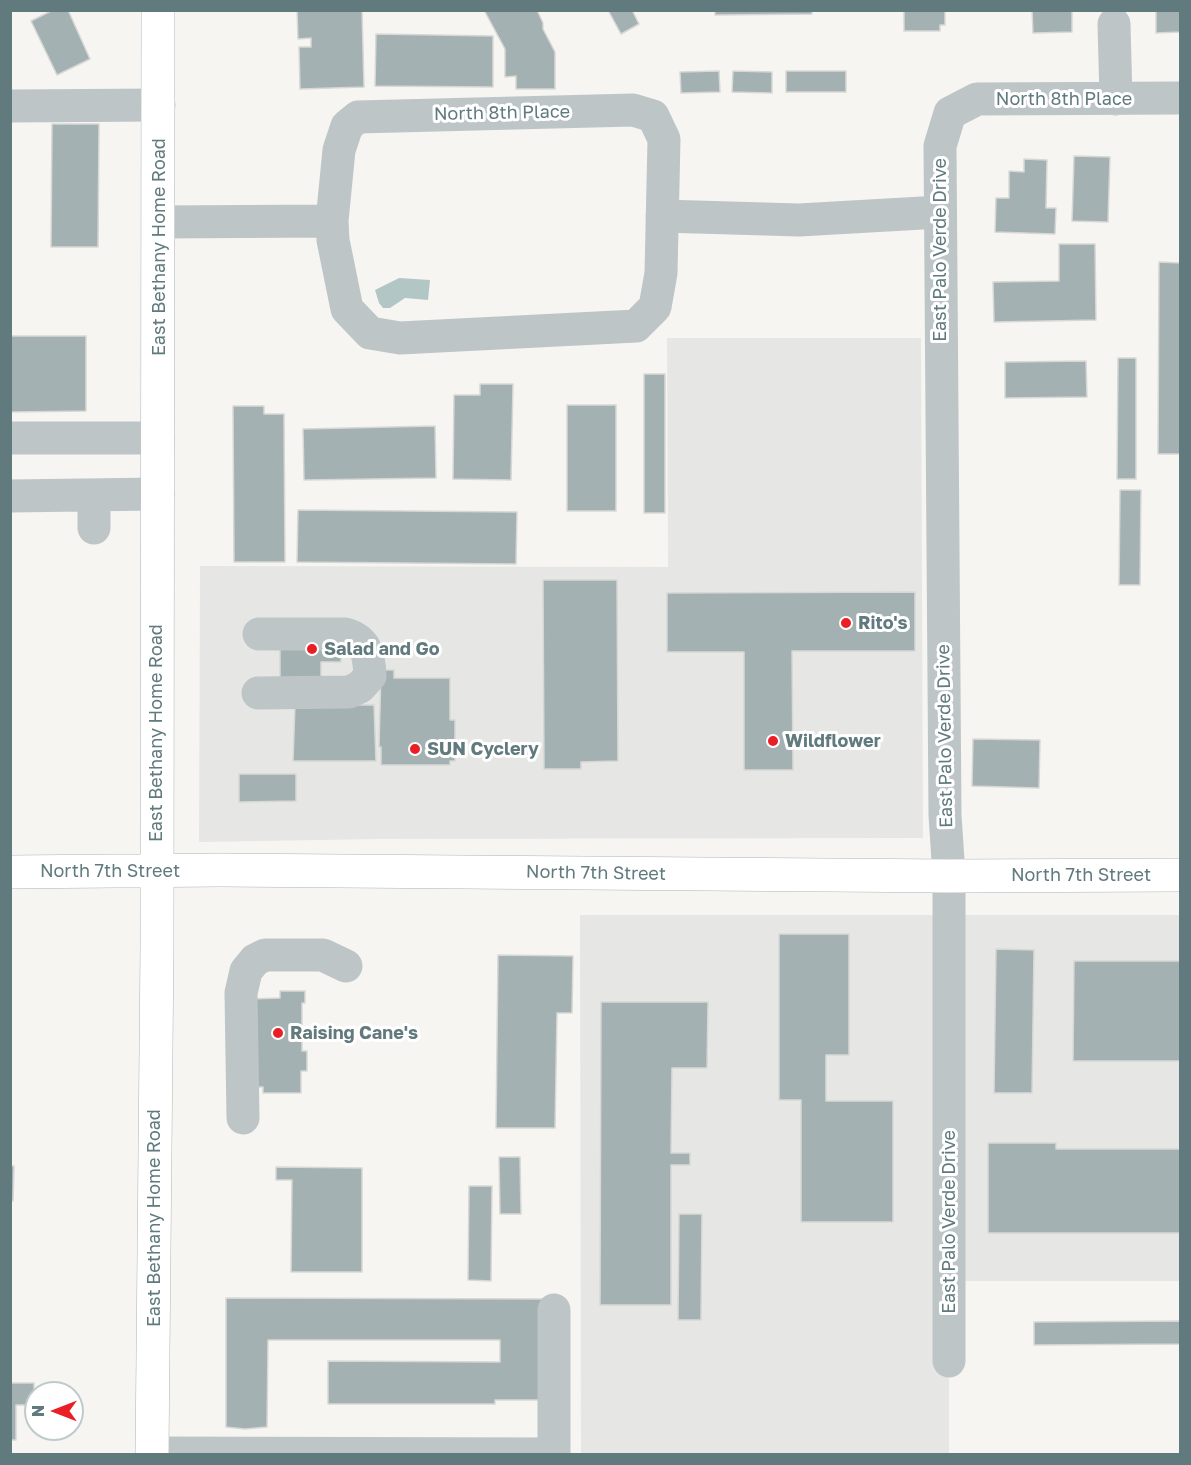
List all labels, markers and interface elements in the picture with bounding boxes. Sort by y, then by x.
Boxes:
street label: North 8th Place [996,88,1132,110]
street label: North 8th Place [434,101,570,125]
street label: East Bethany Home Road [148,138,170,356]
street label: East Palo Verde Drive [929,158,951,342]
place label: Rito's [858,612,908,634]
marker: Rito's [839,616,853,630]
street label: East Bethany Home Road [145,624,167,842]
place label: Salad and Go [324,638,439,660]
marker: Salad and Go [305,642,319,656]
street label: East Palo Verde Drive [933,644,957,828]
place label: Wildflower [785,730,881,752]
marker: Wildflower [766,734,780,748]
place label: SUN Cyclery [427,738,539,760]
marker: SUN Cyclery [408,742,422,756]
street label: North 7th Street [40,860,180,882]
street label: North 7th Street [526,861,666,885]
street label: North 7th Street [1011,864,1151,886]
place label: Raising Cane's [290,1022,418,1044]
marker: Raising Cane's [271,1026,285,1040]
street label: East Bethany Home Road [143,1109,165,1327]
street label: East Palo Verde Drive [938,1130,960,1314]
north arrow [24,1381,84,1441]
text: N [28,1405,48,1417]

